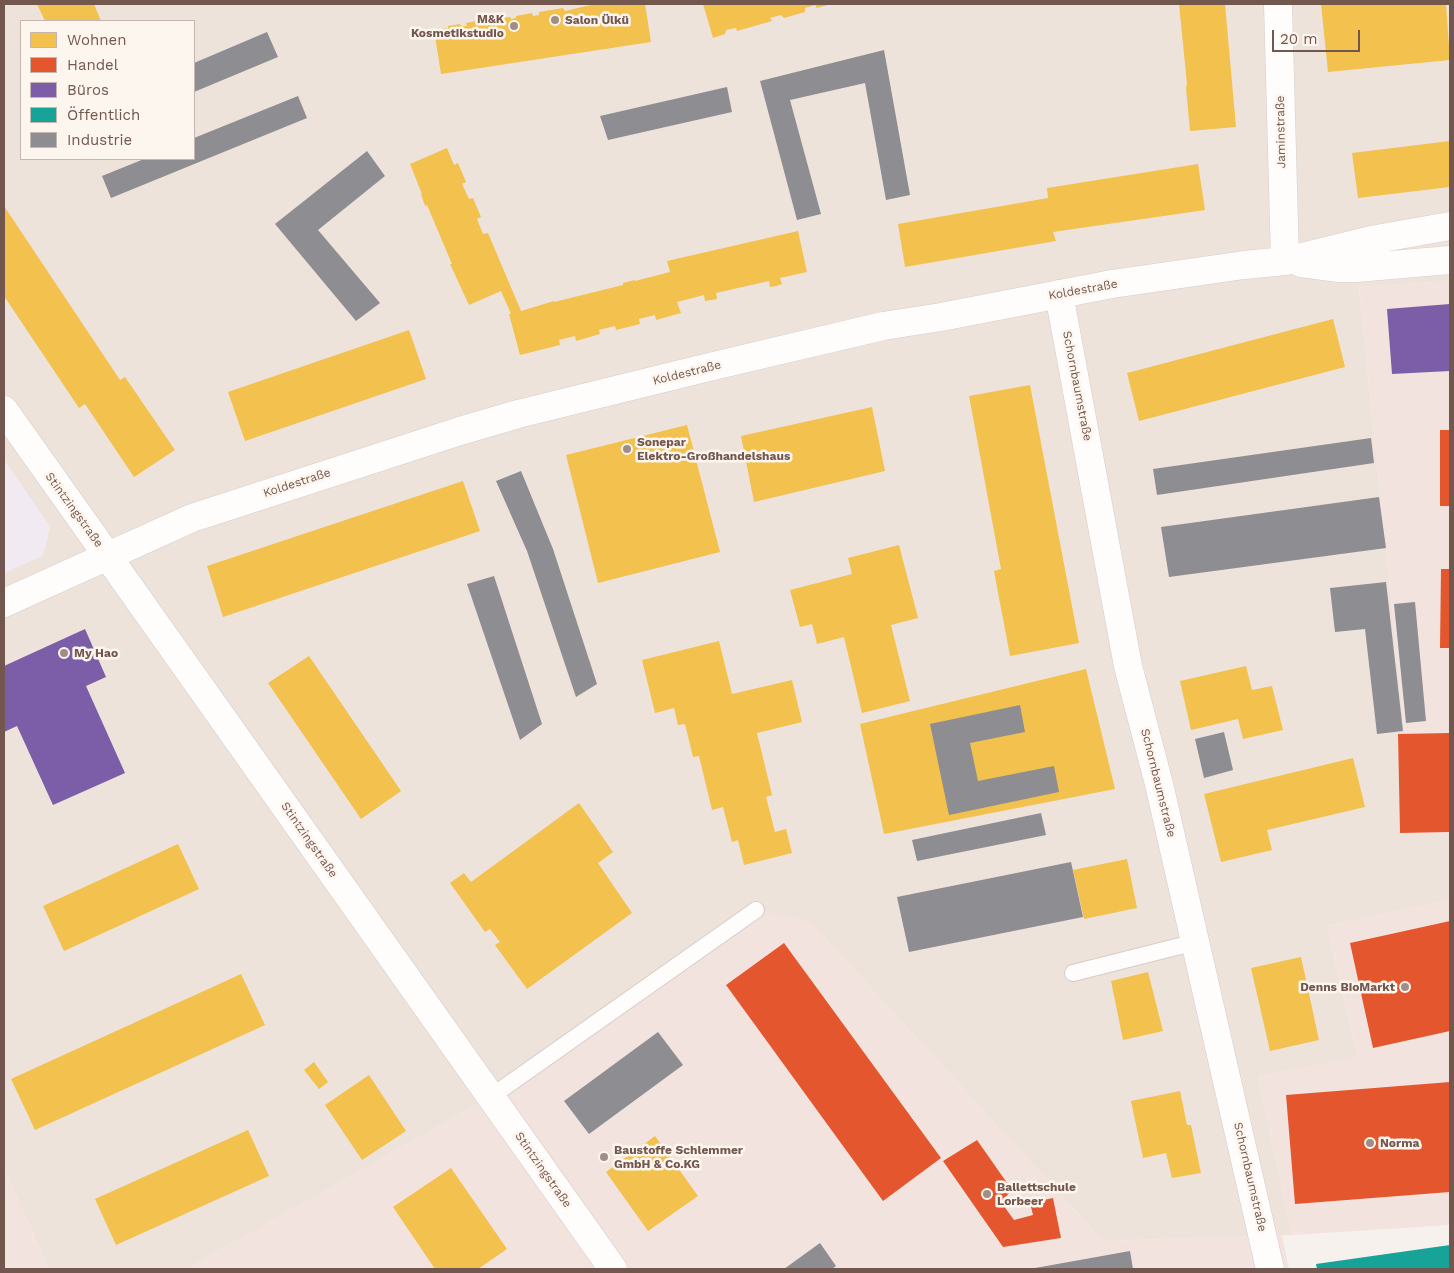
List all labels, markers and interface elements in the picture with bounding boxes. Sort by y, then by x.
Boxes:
place label: M&K Kosmetikstudio [411,12,504,40]
place label: Salon Ülkü [565,13,629,27]
marker: Salon Ülkü [549,14,561,26]
legend [20,20,195,160]
marker: M&K Kosmetikstudio [508,20,520,32]
scale bar [1274,20,1362,52]
text: 20 m [1280,30,1318,48]
text: Wohnen [67,31,126,49]
text: Handel [67,56,118,74]
text: Büros [67,81,109,99]
street label: Jaminstraße [1273,96,1289,168]
text: Öffentlich [67,106,140,124]
text: Industrie [67,131,132,149]
street label: Koldestraße [1047,277,1119,303]
street label: Schornbaumstraße [1059,330,1095,442]
street label: Koldestraße [651,358,723,388]
place label: Sonepar Elektro-Großhandelshaus [637,435,790,463]
marker: Sonepar Elektro-Großhandelshaus [621,443,633,455]
street label: Koldestraße [262,465,332,501]
street label: Stintzingstraße [42,470,106,550]
place label: My Hao [74,646,118,660]
marker: My Hao [58,647,70,659]
street label: Schornbaumstraße [1138,727,1178,839]
street label: Stintzingstraße [278,799,340,881]
place label: Denns BioMarkt [1300,980,1395,994]
marker: Denns BioMarkt [1399,981,1411,993]
street label: Schornbaumstraße [1230,1121,1270,1233]
street label: Stintzingstraße [512,1129,574,1211]
place label: Norma [1380,1136,1419,1150]
marker: Norma [1364,1137,1376,1149]
place label: Baustoffe Schlemmer GmbH & Co.KG [614,1143,743,1171]
marker: Baustoffe Schlemmer GmbH & Co.KG [598,1151,610,1163]
place label: Ballettschule Lorbeer [997,1180,1076,1208]
marker: Ballettschule Lorbeer [981,1188,993,1200]

